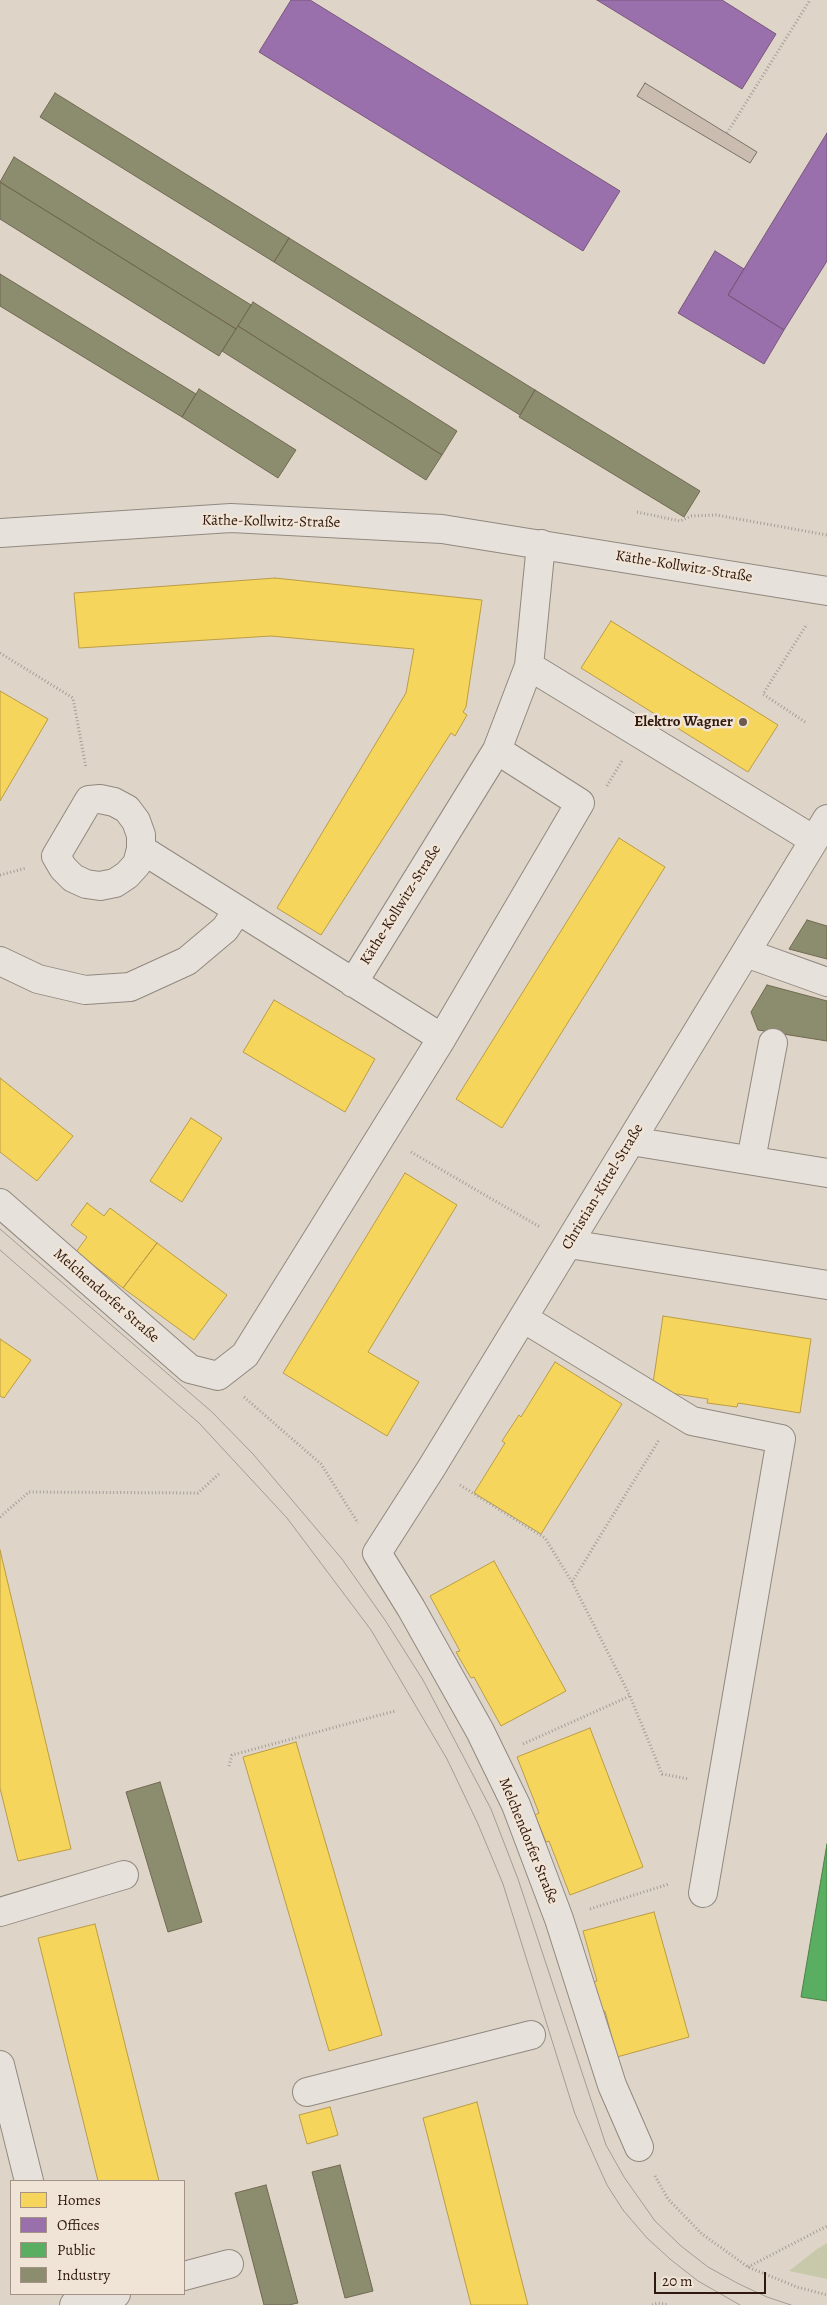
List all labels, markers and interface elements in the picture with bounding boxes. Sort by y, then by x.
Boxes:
street label: Käthe-Kollwitz-Straße [202,512,340,532]
street label: Käthe-Kollwitz-Straße [614,547,754,587]
place label: Elektro Wagner [634,713,733,731]
marker: Elektro Wagner [737,716,749,728]
street label: Käthe-Kollwitz-Straße [357,842,445,968]
street label: Christian-Kittel-Straße [558,1121,648,1253]
street label: Melchendorfer Straße [49,1245,163,1347]
street label: Melchendorfer Straße [494,1775,562,1907]
legend [10,2180,185,2295]
text: Homes [57,2190,101,2210]
text: Offices [57,2215,100,2235]
text: Public [57,2240,95,2260]
scale bar [657,2262,770,2294]
text: Industry [57,2265,110,2285]
text: 20 m [662,2271,693,2291]

